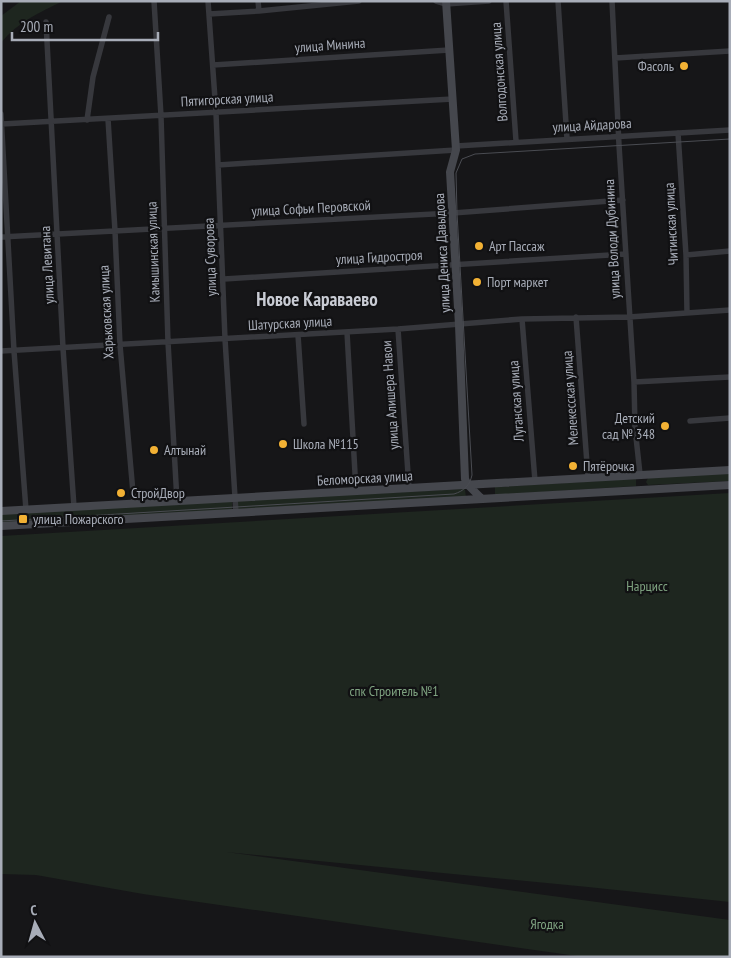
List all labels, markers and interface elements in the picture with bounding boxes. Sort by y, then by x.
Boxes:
scale bar [12,10,159,42]
text: 200 m [20,17,53,36]
street label: Волгодонская улица [487,22,511,122]
street label: улица Минина [294,34,366,56]
place label: Фасоль [638,57,674,75]
marker: Фасоль [678,60,690,72]
street label: Пятигорская улица [180,88,274,110]
street label: улица Айдарова [552,114,632,136]
street label: улица Володи Дубинина [600,179,624,299]
street label: Читинская улица [660,182,682,266]
street label: улица Дениса Давыдова [430,193,454,313]
street label: улица Софьи Перовской [251,196,371,220]
street label: Камышинская улица [142,201,164,303]
street label: улица Суворова [200,218,220,296]
street label: улица Левитана [36,226,58,304]
place label: Арт Пассаж [489,237,545,255]
marker: Арт Пассаж [473,240,485,252]
street label: улица Гидростроя [335,246,423,268]
street label: Харьковская улица [95,265,117,359]
place label: Порт маркет [487,273,549,291]
marker: Порт маркет [471,276,483,288]
district label: Новое Караваево [256,287,378,311]
street label: Шатурская улица [247,312,333,334]
street label: улица Алишера Навои [377,340,403,450]
street label: Мелекесская улица [558,350,582,446]
street label: Луганская улица [504,360,528,443]
place label: Детский сад № 348 [602,409,655,443]
marker: Детский сад № 348 [659,420,671,432]
place label: Школа №115 [293,435,359,453]
marker: Школа №115 [277,438,289,450]
place label: Алтынай [164,441,206,459]
marker: Алтынай [148,444,160,456]
place label: Пятёрочка [583,457,635,475]
marker: Пятёрочка [567,460,579,472]
street label: Беломорская улица [317,466,413,490]
place label: СтройДвор [131,484,185,502]
marker: СтройДвор [115,487,127,499]
place label: улица Пожарского [33,510,124,528]
marker: улица Пожарского [17,513,29,525]
park label: Нарцисс [626,577,668,595]
park label: спк Строитель №1 [349,682,439,700]
north arrow [10,898,60,948]
text: С [30,901,38,919]
park label: Ягодка [530,915,564,933]

